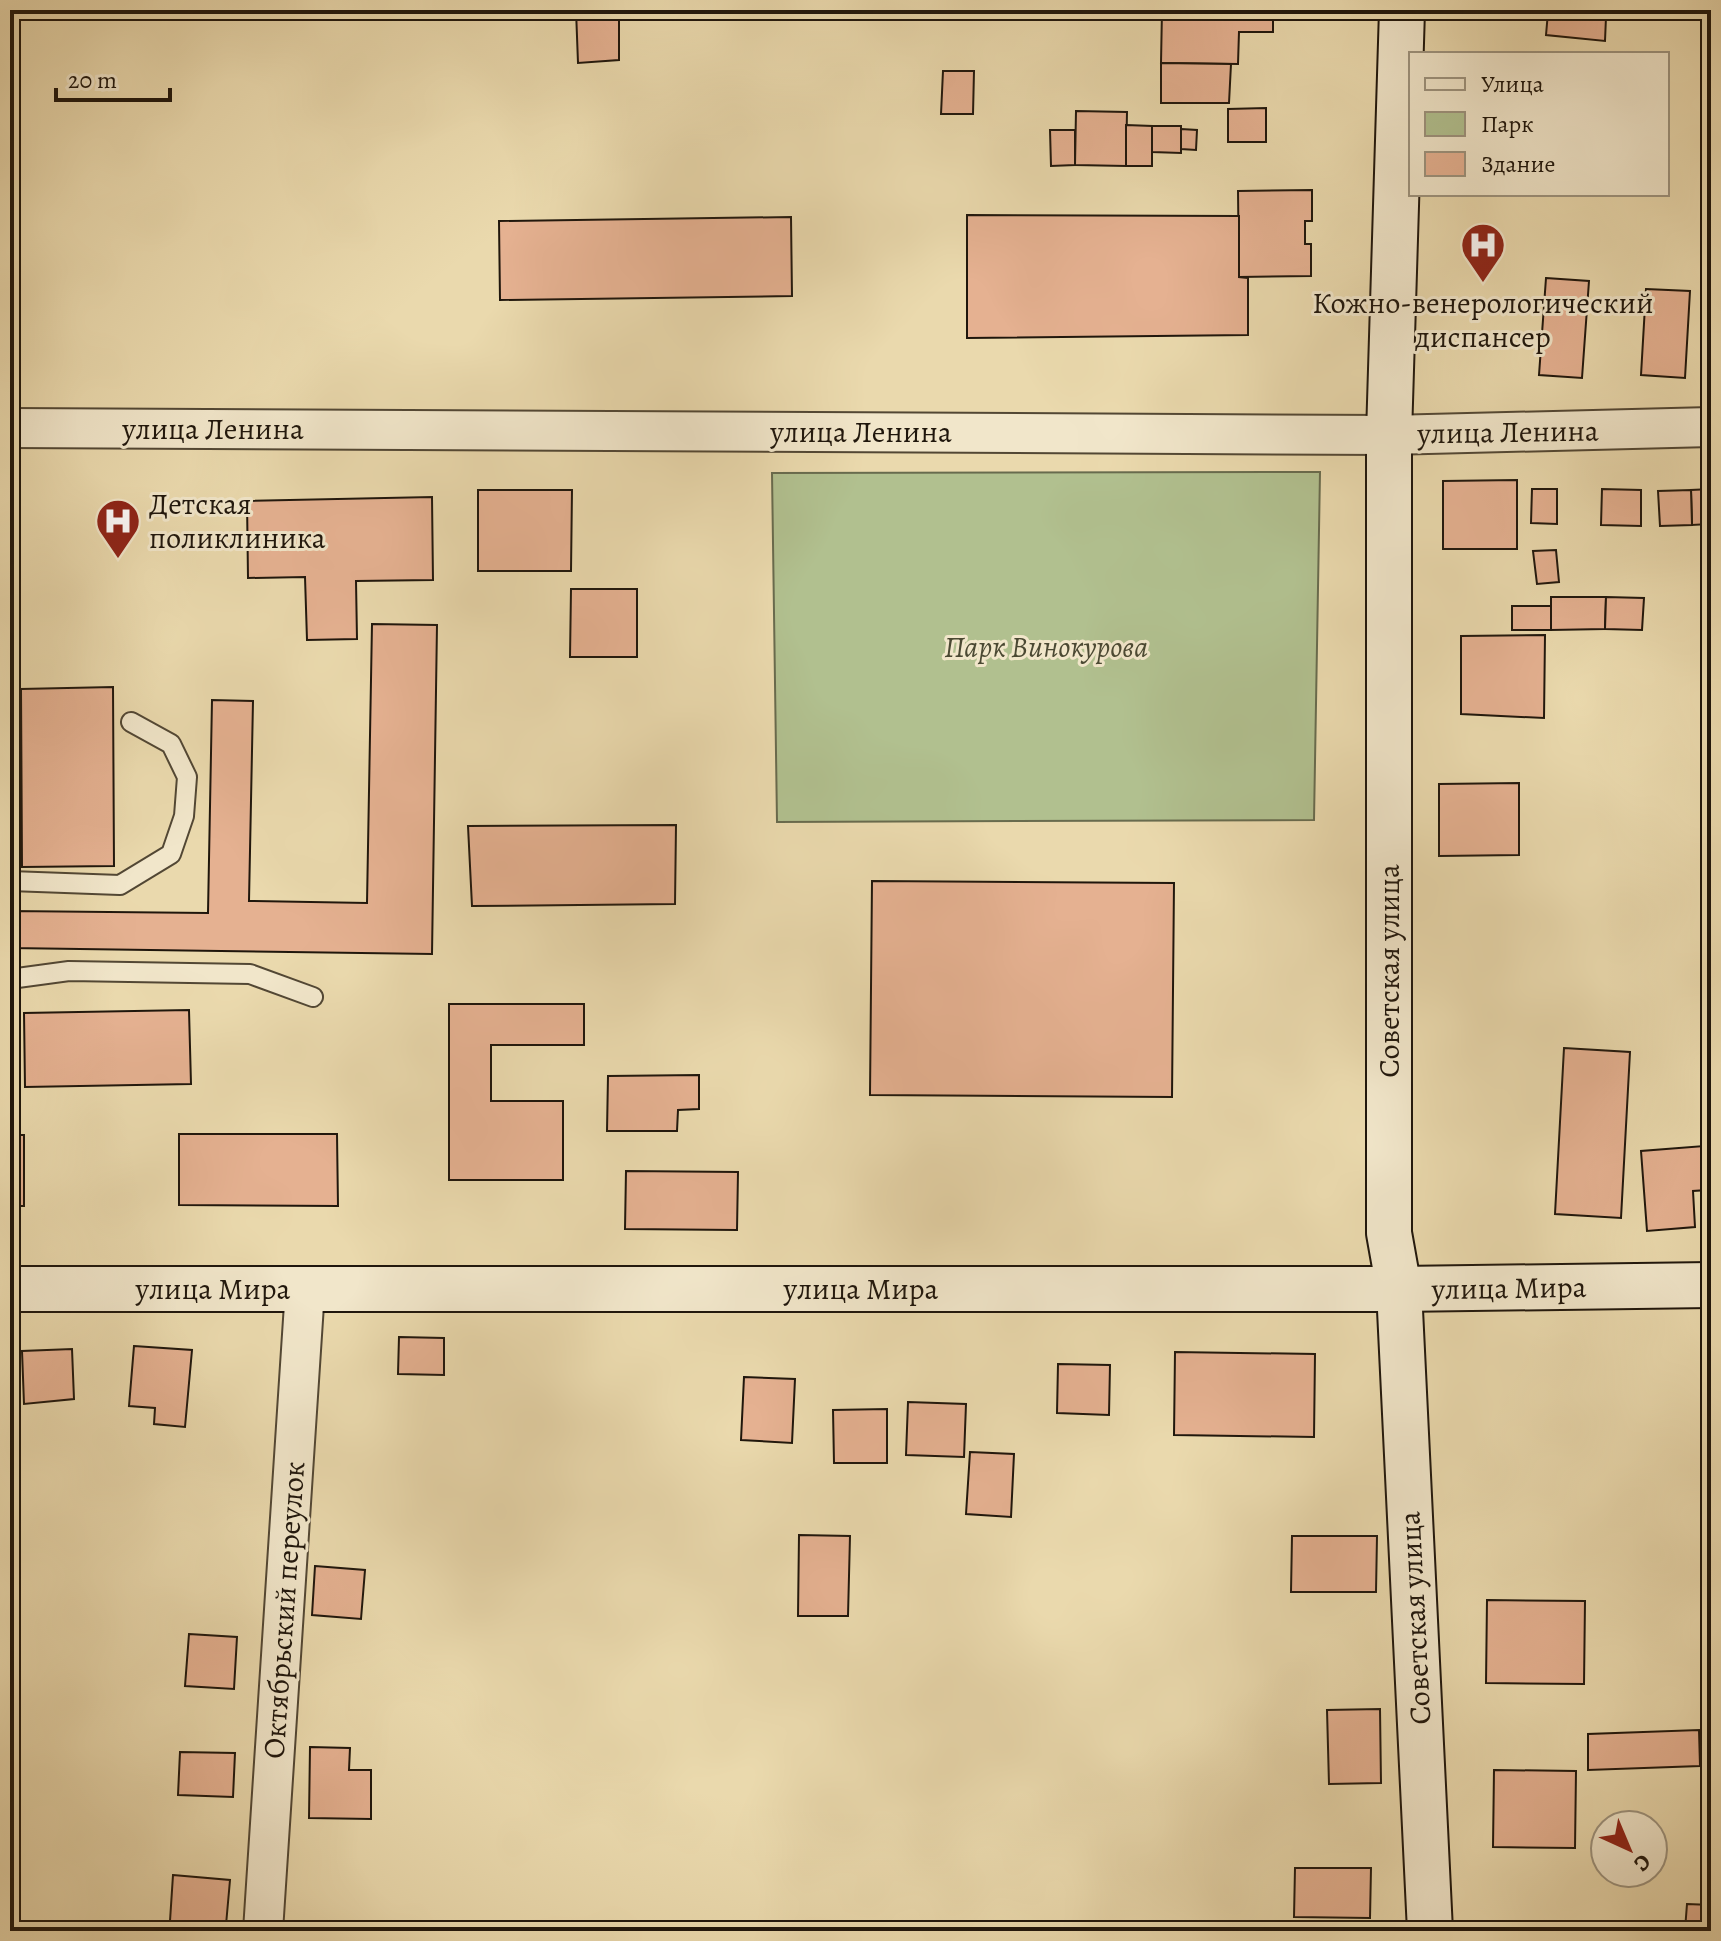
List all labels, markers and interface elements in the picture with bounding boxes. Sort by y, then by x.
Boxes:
scale bar [56,52,170,102]
legend [1409,52,1669,196]
text: 20 m [68,64,117,96]
text: Улица [1481,68,1544,100]
text: Парк [1481,108,1534,140]
text: Здание [1481,148,1556,180]
hospital icon: Кожно-венерологический диспансер [1459,221,1507,284]
place label: Кожно-венерологический диспансер [1312,283,1654,357]
street label: улица Ленина [121,409,304,449]
street label: улица Ленина [1416,410,1599,454]
street label: улица Ленина [769,412,952,452]
place label: Детская поликлиника [149,484,326,558]
hospital icon: Детская поликлиника [94,497,142,560]
park label: Парк Винокурова [944,627,1148,667]
street label: Советская улица [1369,864,1409,1078]
street label: улица Мира [1430,1267,1587,1309]
street label: улица Мира [135,1269,291,1309]
street label: улица Мира [783,1269,939,1309]
street label: Октябрьский переулок [254,1460,314,1760]
street label: Советская улица [1389,1510,1441,1726]
north arrow [1589,1809,1669,1889]
text: С [1627,1847,1657,1878]

